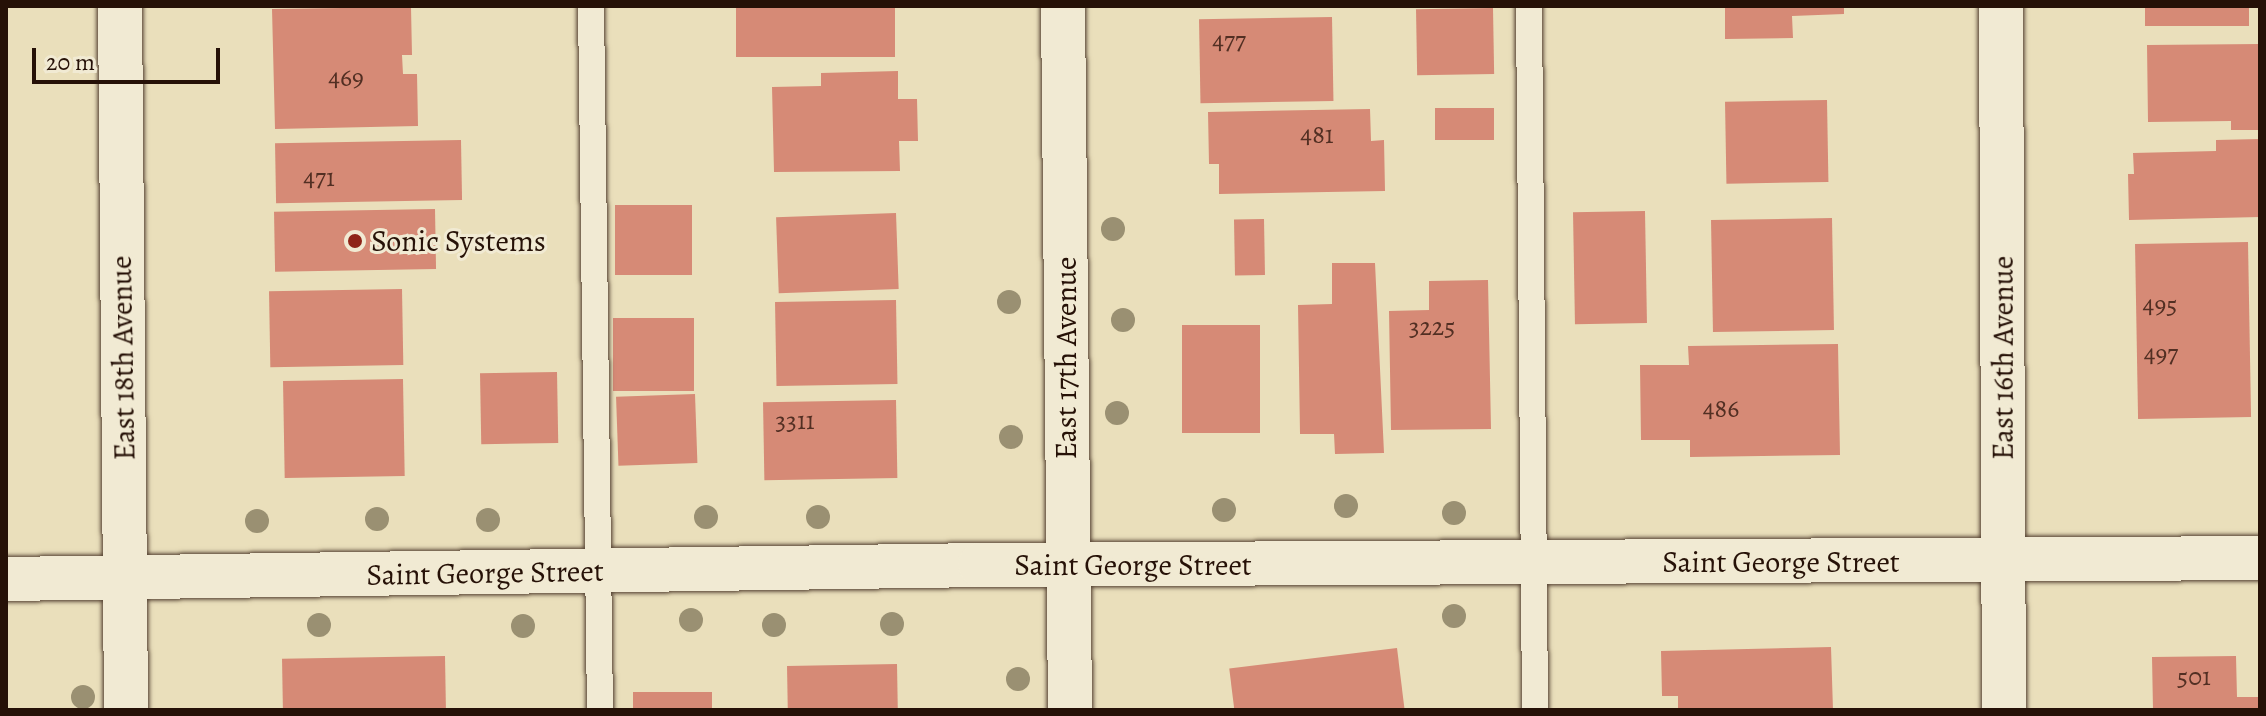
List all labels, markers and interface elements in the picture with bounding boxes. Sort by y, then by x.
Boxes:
house number: 477 [1212,25,1246,57]
scale bar [36,32,224,82]
text: 20 m [46,46,95,78]
house number: 469 [328,62,364,94]
house number: 481 [1300,119,1334,151]
house number: 471 [303,162,335,194]
place label: Sonic Systems [371,223,546,259]
marker: Sonic Systems [346,232,364,250]
street label: East 18th Avenue [103,255,143,461]
street label: East 17th Avenue [1048,256,1084,460]
street label: East 16th Avenue [1985,256,2021,460]
house number: 495 [2143,289,2177,321]
house number: 3225 [1409,311,1455,343]
house number: 497 [2144,338,2178,370]
house number: 486 [1703,393,1739,425]
house number: 3311 [775,405,815,437]
street label: Saint George Street [1662,544,1900,580]
street label: Saint George Street [1014,547,1252,583]
street label: Saint George Street [366,553,604,593]
house number: 501 [2177,661,2211,693]

